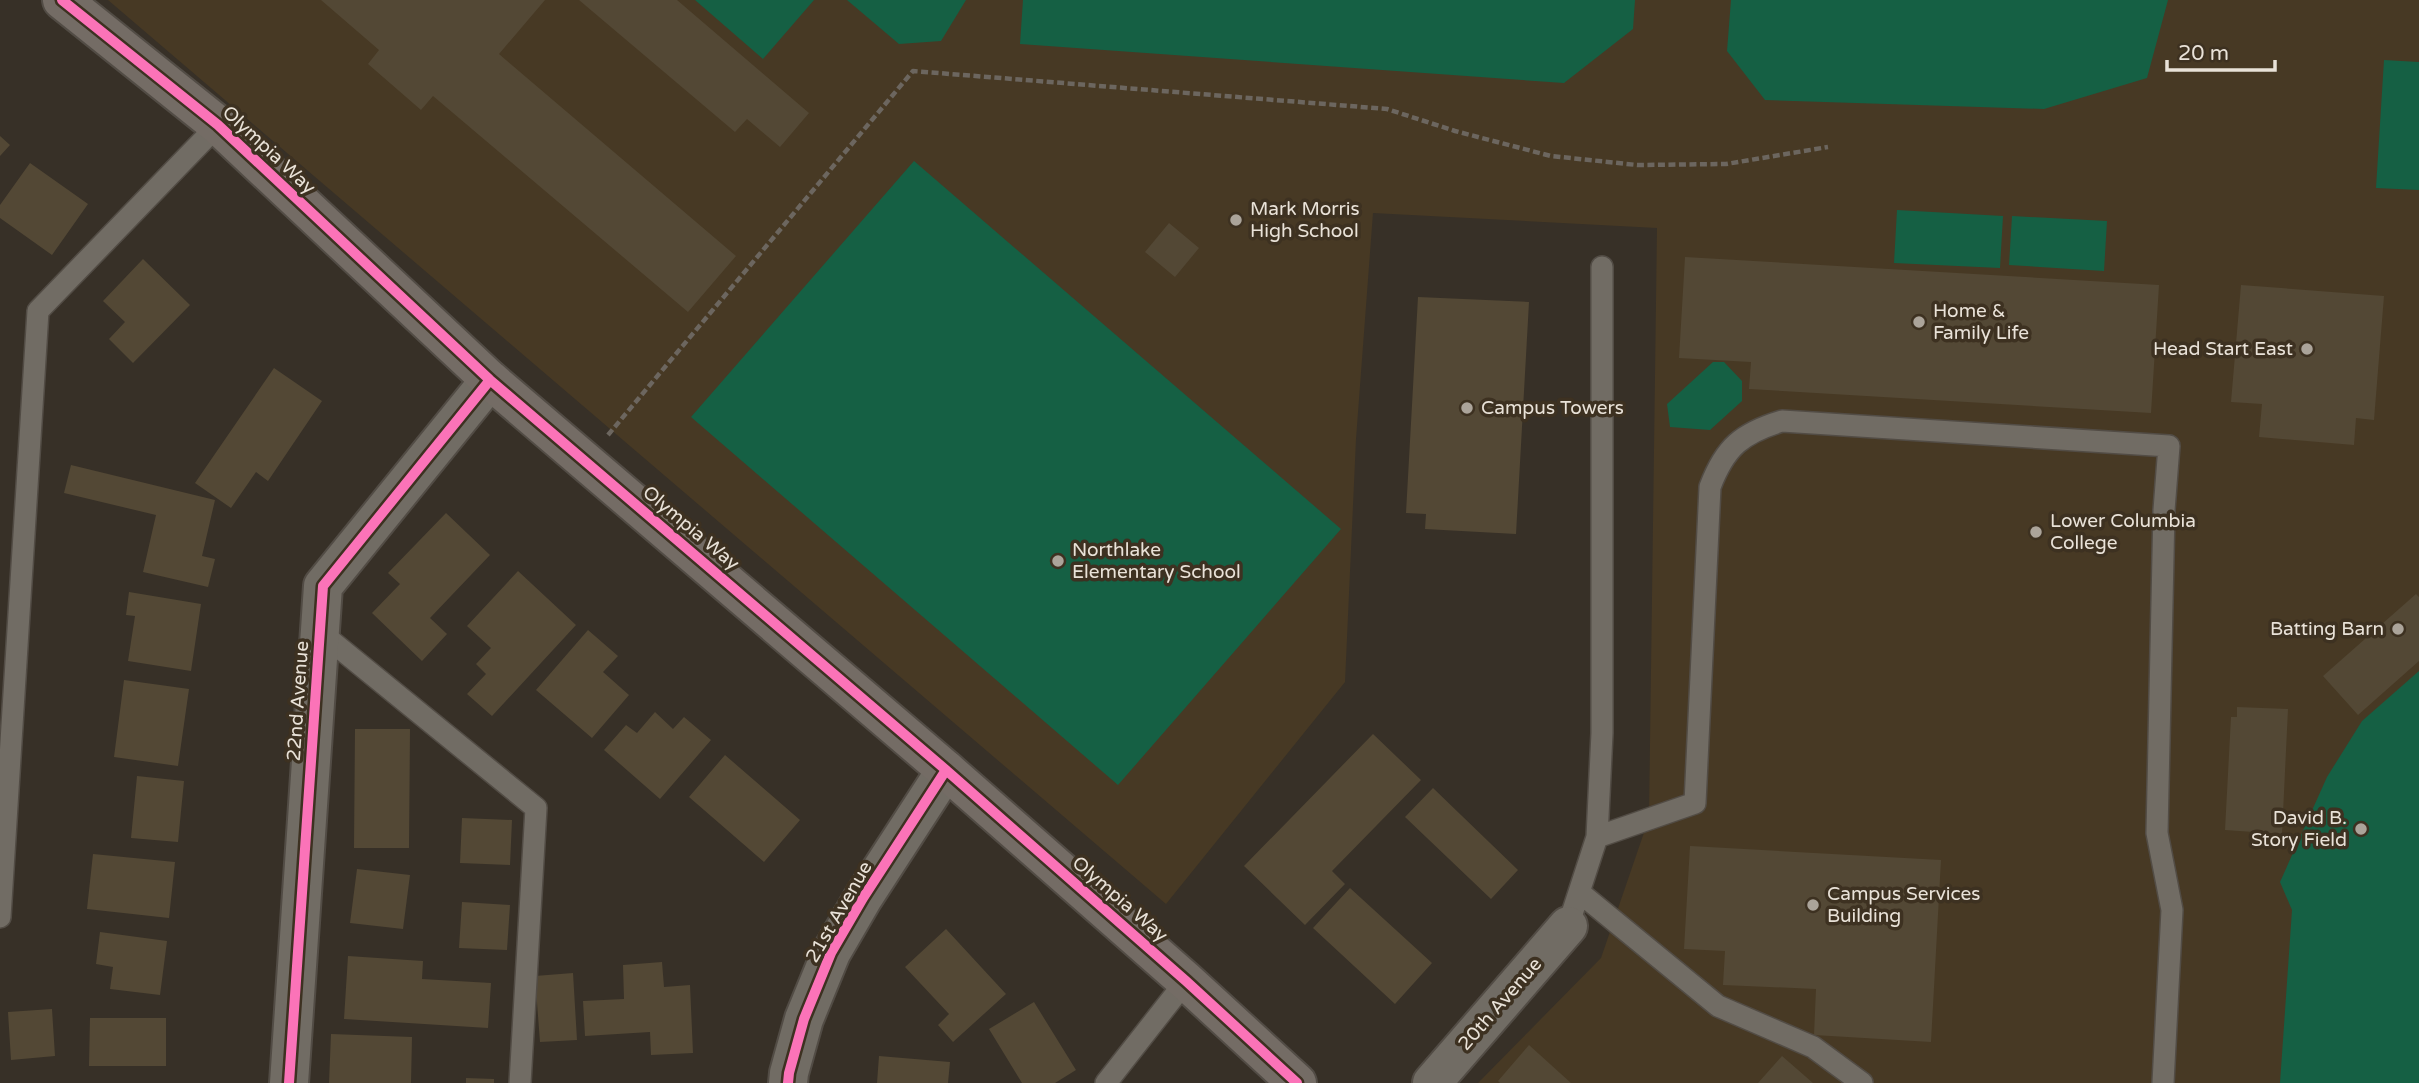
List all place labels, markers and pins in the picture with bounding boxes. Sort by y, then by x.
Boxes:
place label: Mark Morris High School [1250,198,1360,242]
marker: Mark Morris High School [1228,212,1244,228]
place label: Home & Family Life [1933,300,2029,344]
marker: Home & Family Life [1911,314,1927,330]
place label: Head Start East [2153,338,2293,360]
marker: Head Start East [2299,341,2315,357]
place label: Campus Towers [1481,397,1624,419]
marker: Campus Towers [1459,400,1475,416]
place label: Lower Columbia College [2050,510,2196,554]
marker: Lower Columbia College [2028,524,2044,540]
place label: Northlake Elementary School [1072,539,1241,583]
marker: Northlake Elementary School [1050,553,1066,569]
place label: Batting Barn [2270,618,2384,640]
marker: Batting Barn [2390,621,2406,637]
place label: David B. Story Field [2251,807,2347,851]
marker: David B. Story Field [2353,821,2369,837]
place label: Campus Services Building [1827,883,1980,927]
marker: Campus Services Building [1805,897,1821,913]

